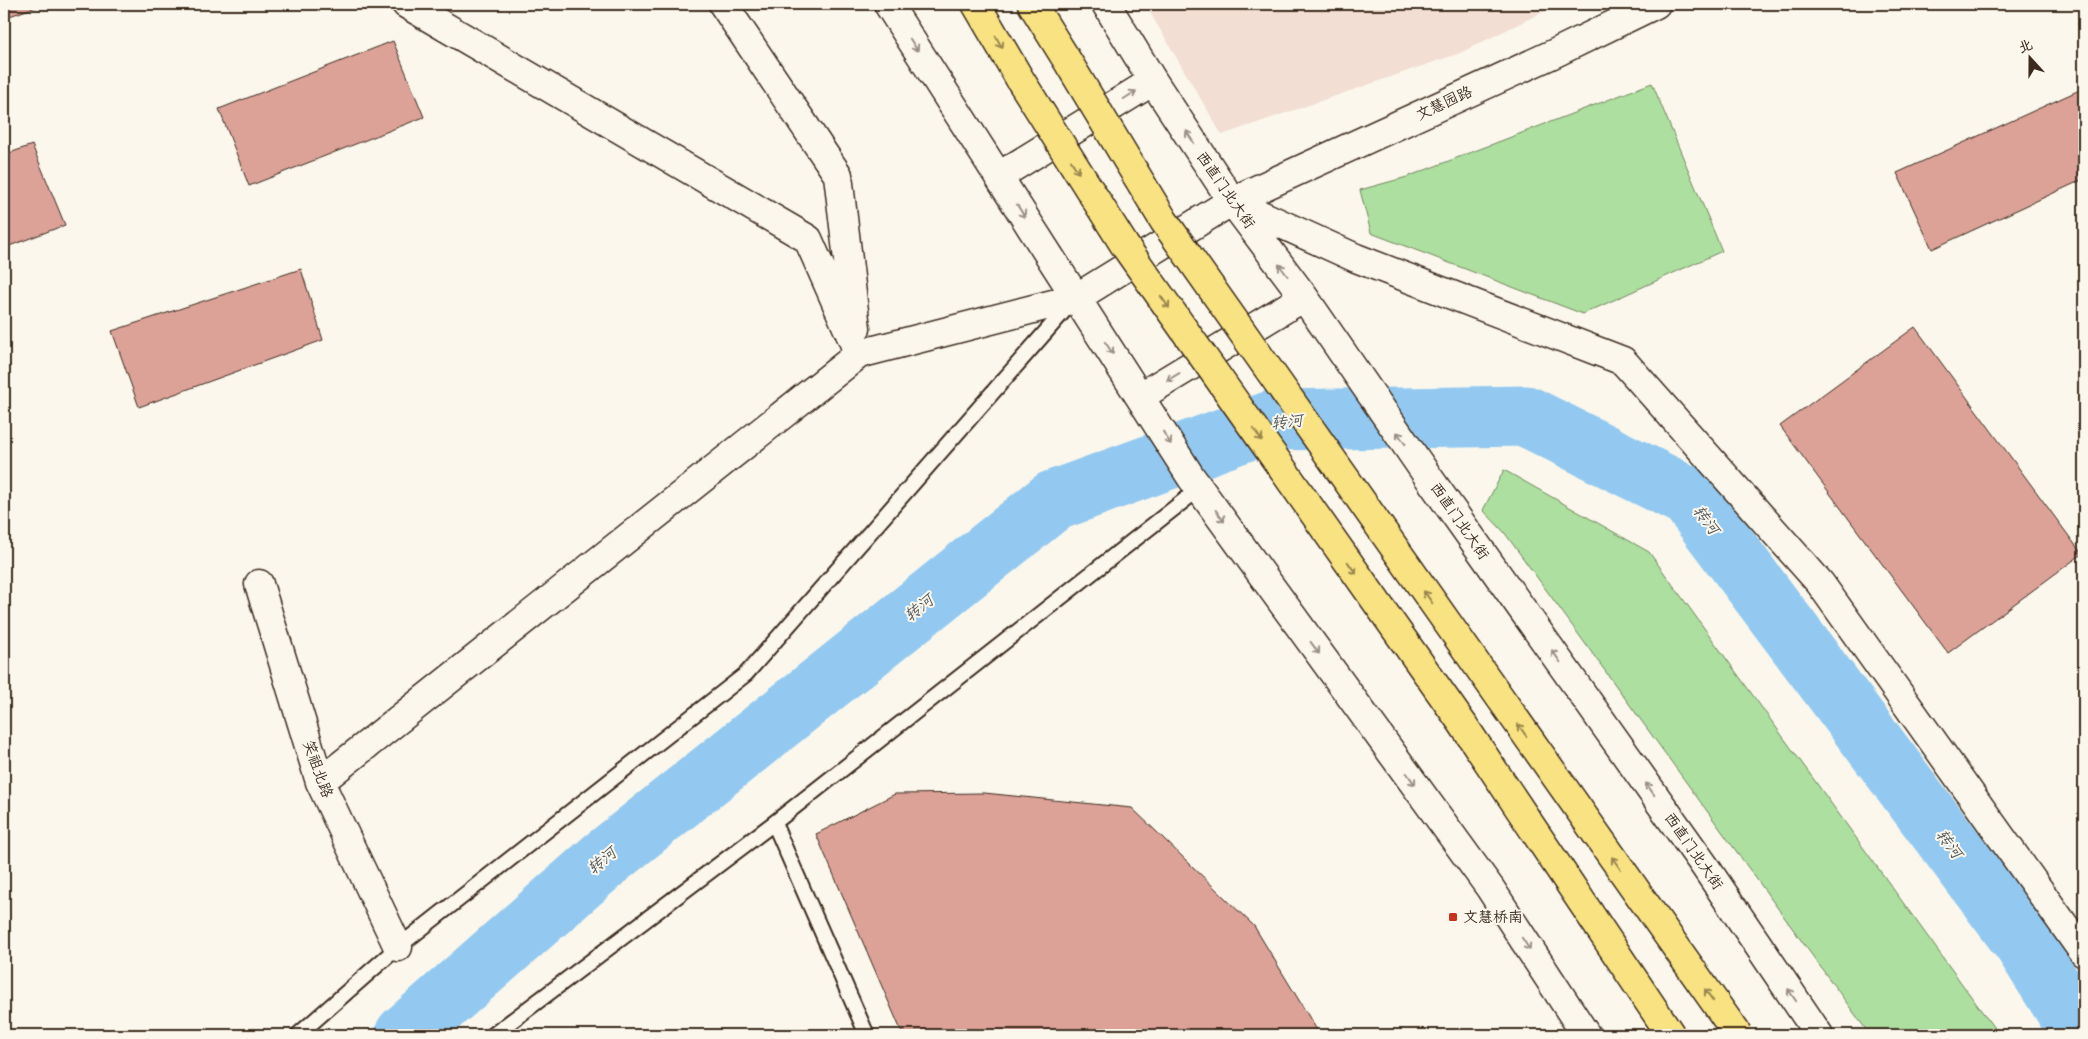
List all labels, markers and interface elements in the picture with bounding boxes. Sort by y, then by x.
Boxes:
north arrow [2006,32,2056,82]
one-way arrow [994,35,1004,49]
text: 北 [2016,36,2035,57]
one-way arrow [909,37,919,51]
street label: 文慧园路 [1413,82,1475,124]
one-way arrow [1122,90,1136,100]
one-way arrow [1185,130,1195,144]
street label: 西直门北大街 [1193,148,1259,232]
one-way arrow [1070,159,1080,173]
one-way arrow [1015,204,1026,218]
one-way arrow [1278,264,1289,277]
one-way arrow [1160,295,1170,309]
one-way arrow [1104,340,1114,354]
one-way arrow [1166,372,1180,382]
water label: 转河 [1270,411,1307,433]
one-way arrow [1253,428,1263,442]
one-way arrow [1163,431,1173,445]
one-way arrow [1396,431,1406,445]
street label: 西直门北大街 [1427,479,1493,563]
water label: 转河 [1689,502,1725,541]
one-way arrow [1215,509,1225,523]
one-way arrow [1347,561,1357,575]
water label: 转河 [901,589,939,625]
one-way arrow [1423,590,1433,604]
one-way arrow [1310,641,1320,655]
one-way arrow [1551,649,1561,663]
one-way arrow [1517,723,1527,737]
street label: 笑祖北路 [299,738,337,800]
one-way arrow [1405,772,1416,785]
one-way arrow [1645,782,1655,796]
street label: 西直门北大街 [1661,809,1727,893]
water label: 转河 [1932,826,1968,865]
water label: 转河 [584,842,622,878]
one-way arrow [1610,857,1621,870]
place label: 文慧桥南 [1463,908,1523,926]
marker: 文慧桥南 [1447,911,1459,923]
one-way arrow [1521,937,1532,951]
one-way arrow [1786,988,1796,1002]
one-way arrow [1704,989,1714,1003]

